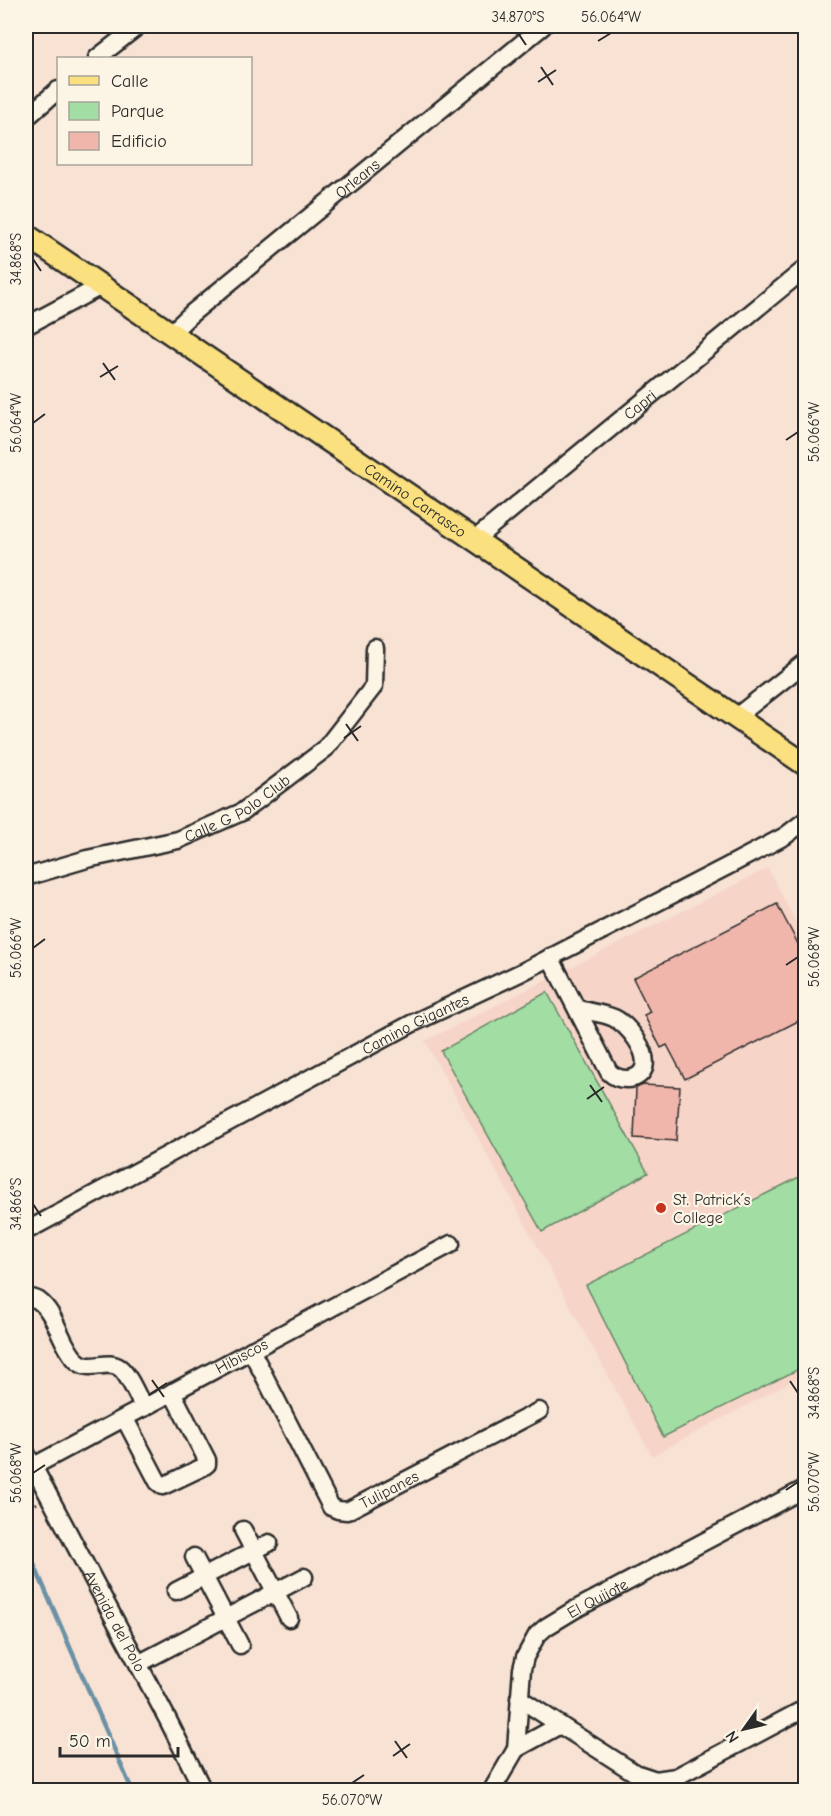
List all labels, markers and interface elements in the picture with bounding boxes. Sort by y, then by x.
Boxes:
text: 34.870°S [491,8,545,26]
text: 56.064°W [581,8,641,26]
legend [57,57,252,165]
text: Calle [111,71,148,92]
text: Parque [111,101,164,122]
text: Edificio [111,131,167,152]
street label: Orleans [332,155,384,202]
text: 34.868°S [7,233,25,285]
street label: Capri [620,387,660,424]
text: 56.064°W [7,393,25,453]
text: 56.066°W [805,402,823,462]
street label: Camino Carrasco [361,460,469,541]
street label: Calle G Polo Club [182,771,294,846]
text: 56.066°W [7,918,25,978]
text: 56.068°W [805,927,823,987]
street label: Camino Gigantes [359,990,472,1059]
text: 34.866°S [7,1177,25,1231]
place label: St. Patrick´s College [673,1191,751,1227]
marker: St. Patrick´s College [654,1201,668,1215]
street label: Hibiscos [212,1335,271,1378]
text: 34.868°S [805,1367,823,1419]
text: 56.068°W [7,1443,25,1503]
text: 56.070°W [805,1452,823,1512]
street label: Tulipanes [357,1467,422,1513]
street label: Avenida del Polo [80,1567,149,1675]
street label: El Quijote [564,1575,631,1622]
north arrow [714,1699,774,1759]
scale bar [60,1720,178,1758]
text: N [722,1727,743,1746]
text: 50 m [69,1731,111,1752]
text: 56.070°W [322,1791,382,1809]

